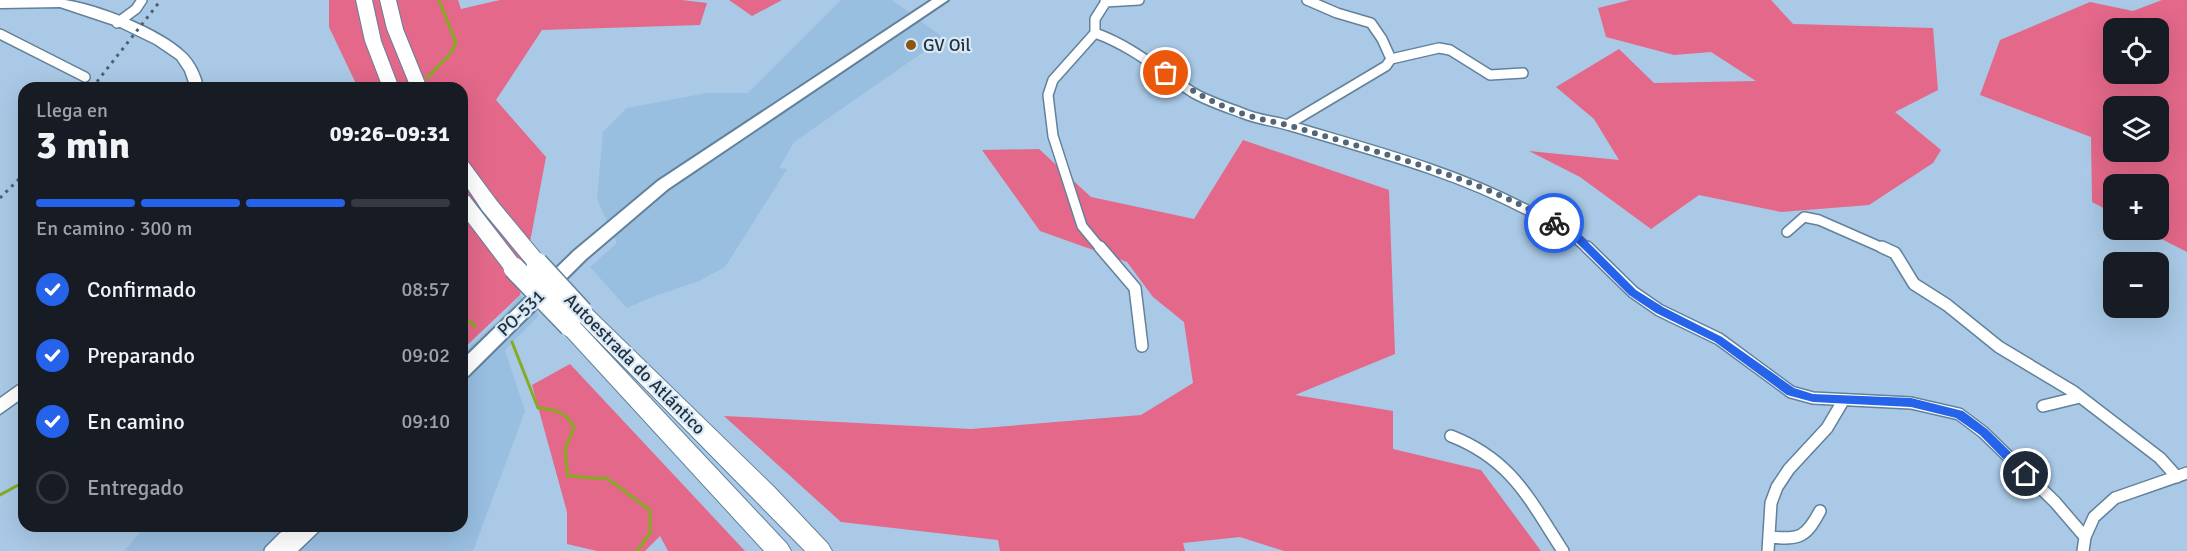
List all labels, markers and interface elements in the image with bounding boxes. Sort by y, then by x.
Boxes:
map controls [2103,18,2169,318]
button: locate [2103,18,2169,84]
place label: GV Oil [923,34,971,56]
marker: GV Oil [904,38,918,52]
pin [1140,47,1191,98]
icon: bag [1149,56,1182,89]
button: layers [2103,96,2169,162]
text: Llega en [36,98,108,123]
text: 09:26–09:31 [330,120,450,147]
text: 3 min [36,121,130,169]
button: + [2103,174,2169,240]
courier [1524,193,1584,253]
icon: bike [1538,207,1571,240]
text: En camino · 300 m [36,216,193,241]
button: − [2103,252,2169,318]
icon: check [36,273,69,306]
text: Confirmado [87,276,196,303]
text: 08:57 [401,277,450,302]
street label: PO-531 [493,285,549,341]
street label: Autoestrada do Atlántico [560,289,710,439]
icon: check [36,339,69,372]
text: Preparando [87,342,195,369]
text: 09:02 [401,343,450,368]
icon: check [36,405,69,438]
text: En camino [87,408,185,435]
text: 09:10 [401,409,450,434]
pin [2000,448,2051,499]
icon: home [2009,457,2042,490]
text: Entregado [87,474,184,501]

